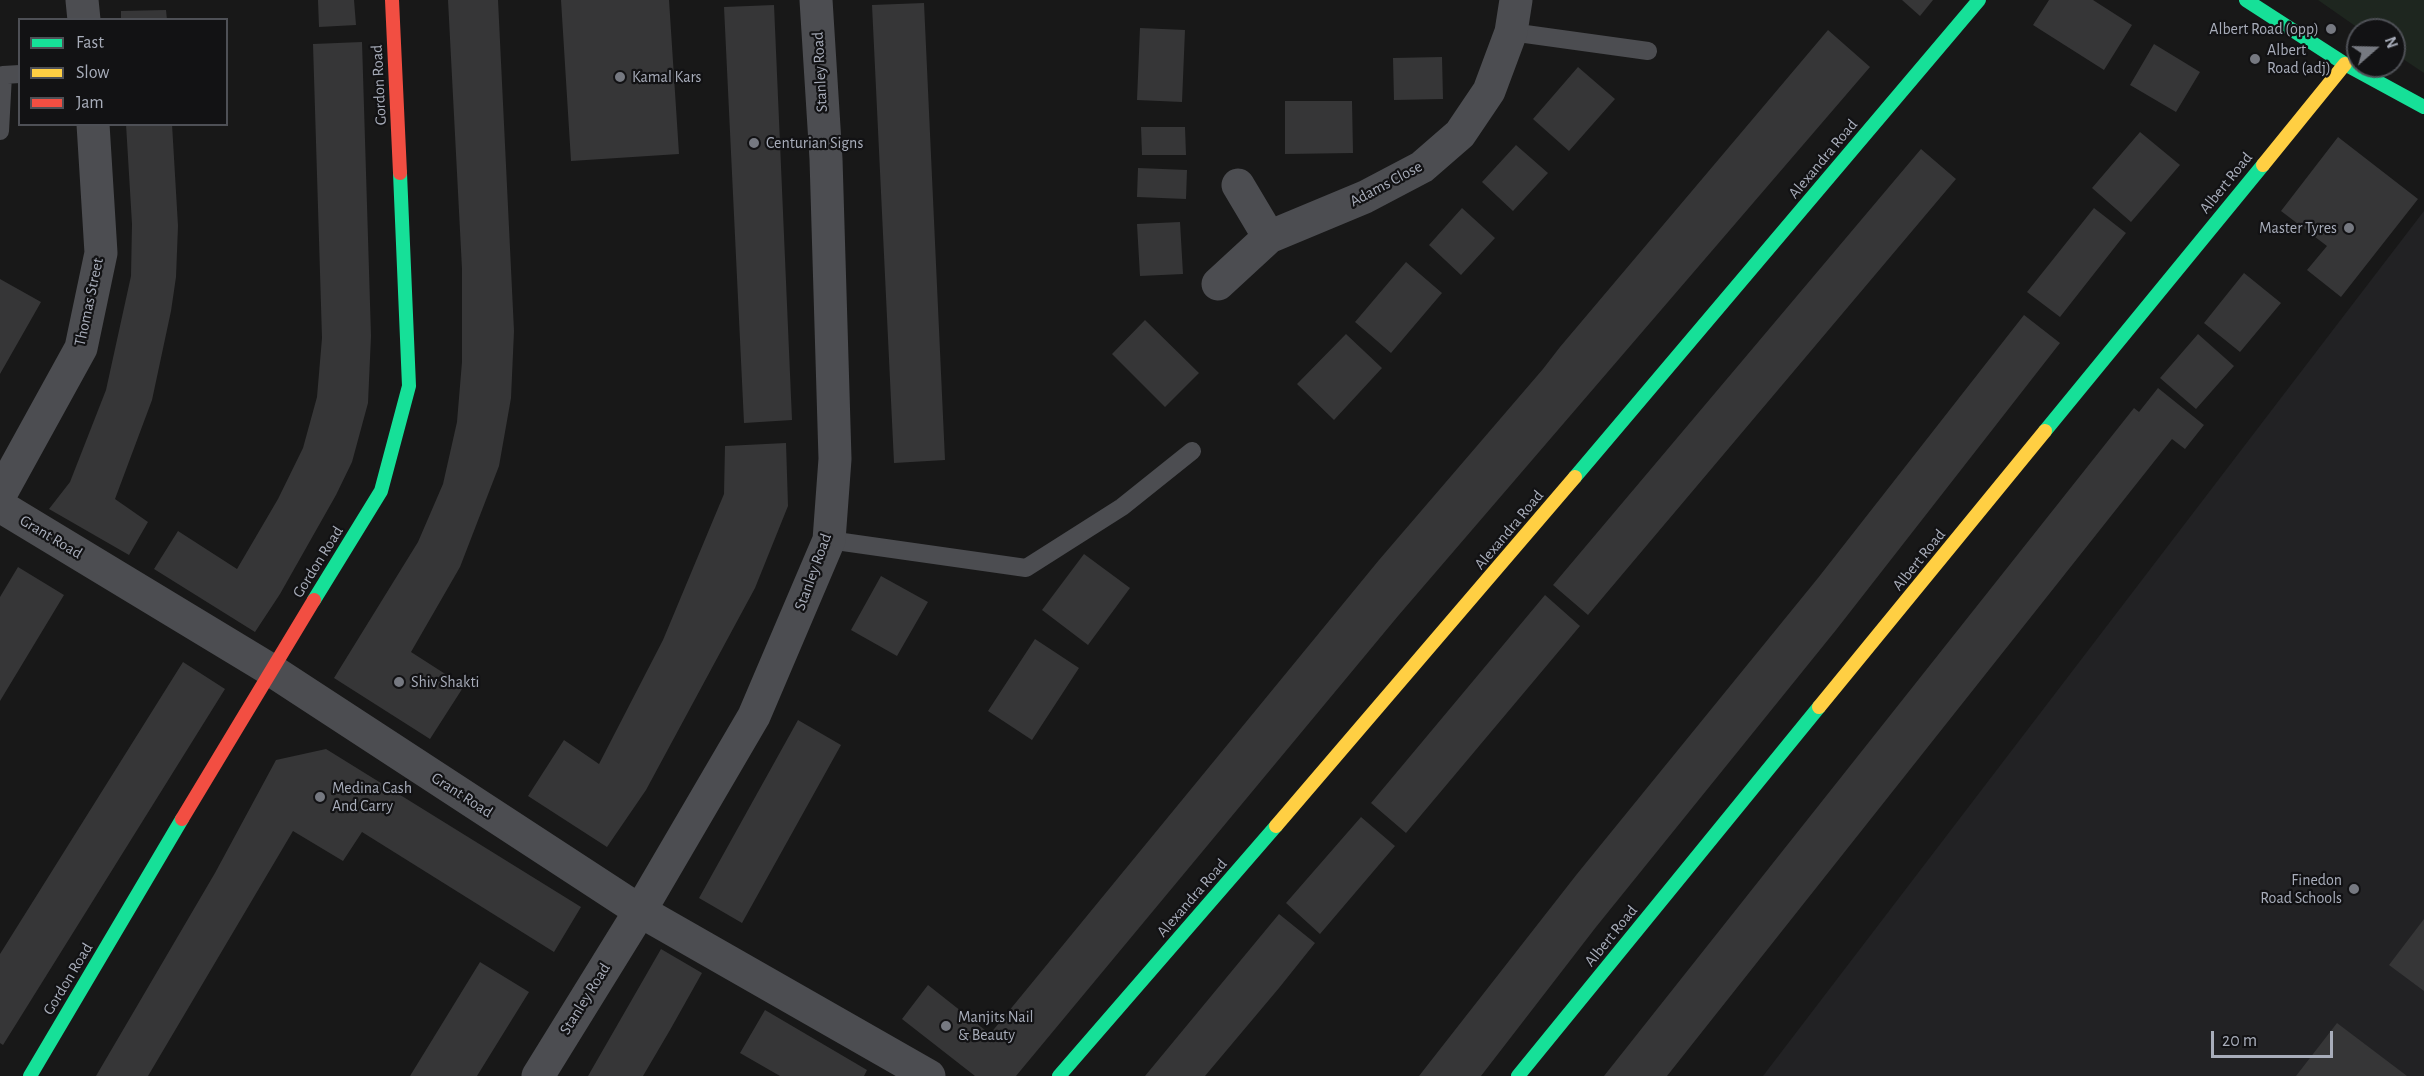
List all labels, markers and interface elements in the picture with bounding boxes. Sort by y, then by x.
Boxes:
legend [18,18,228,126]
north arrow [2346,18,2406,78]
place label: Albert Road (opp) [2209,19,2319,39]
marker: Albert Road (opp) [2324,22,2338,36]
street label: Stanley Road [808,31,832,113]
text: Fast [76,34,104,52]
text: N [2382,35,2400,50]
place label: Albert Road (adj) [2267,40,2331,78]
street label: Gordon Road [367,44,391,126]
marker: Albert Road (adj) [2248,52,2262,66]
text: Slow [76,64,109,82]
place label: Kamal Kars [632,67,702,87]
marker: Kamal Kars [613,70,627,84]
text: Jam [76,94,104,112]
street label: Alexandra Road [1784,115,1862,203]
place label: Centurian Signs [766,133,863,153]
marker: Centurian Signs [747,136,761,150]
street label: Albert Road [2195,148,2257,218]
street label: Adams Close [1347,157,1425,211]
place label: Master Tyres [2259,218,2337,238]
marker: Master Tyres [2342,221,2356,235]
street label: Thomas Street [70,256,108,348]
street label: Alexandra Road [1470,486,1548,574]
street label: Grant Road [16,511,86,563]
street label: Gordon Road [288,523,348,601]
street label: Albert Road [1888,525,1950,595]
street label: Stanley Road [790,531,836,613]
place label: Shiv Shakti [411,672,479,692]
marker: Shiv Shakti [392,675,406,689]
street label: Grant Road [428,768,496,822]
place label: Medina Cash And Carry [332,778,412,816]
marker: Medina Cash And Carry [313,790,327,804]
street label: Alexandra Road [1153,855,1231,941]
place label: Finedon Road Schools [2260,870,2342,908]
marker: Finedon Road Schools [2347,882,2361,896]
street label: Albert Road [1580,901,1642,971]
street label: Gordon Road [39,939,97,1019]
street label: Stanley Road [555,960,615,1038]
place label: Manjits Nail & Beauty [958,1007,1034,1045]
marker: Manjits Nail & Beauty [939,1019,953,1033]
scale bar [2214,1019,2336,1057]
text: 20 m [2222,1032,2257,1050]

